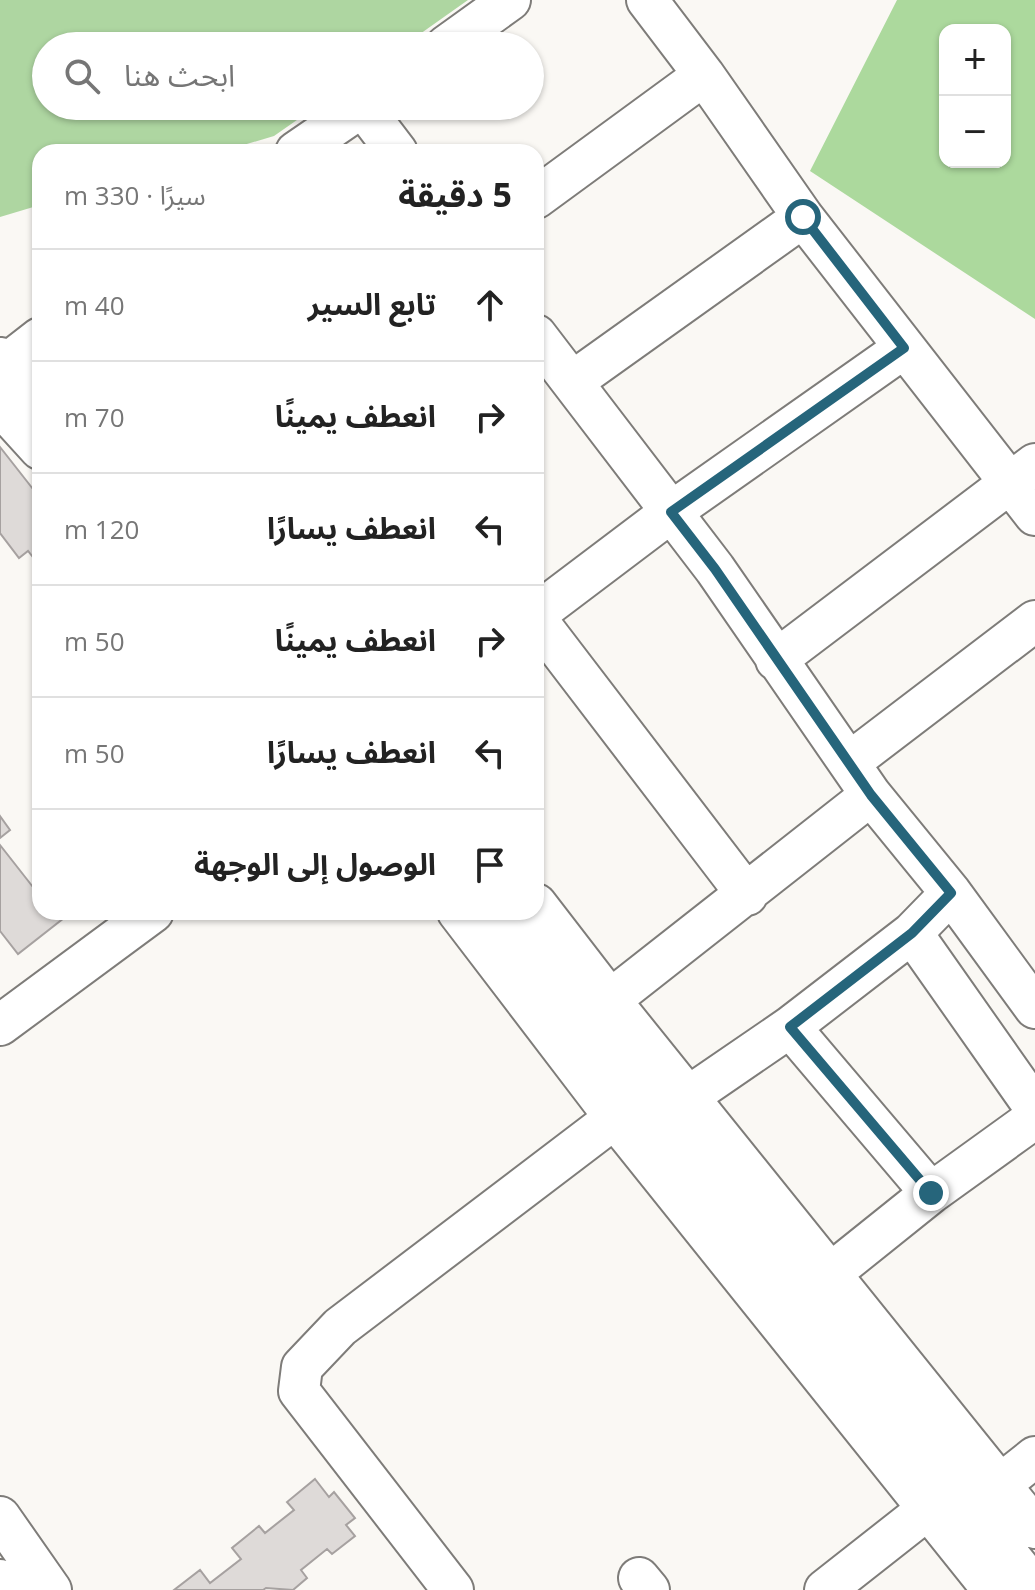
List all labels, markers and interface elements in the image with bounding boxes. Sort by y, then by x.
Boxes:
map controls [939,24,1011,168]
button: + [939,24,1011,96]
search box [32,32,544,120]
icon: search [60,54,104,98]
text: ابحث هنا [124,54,235,95]
button: − [939,96,1011,168]
text: 5 دقيقة [398,171,512,217]
text: سيرًا · 330 m [64,177,206,213]
route start [785,199,821,235]
text: تابع السير [308,283,436,324]
icon: ahead [468,283,512,327]
text: 40 m [64,287,125,323]
text: انعطف يمينًا [275,395,436,436]
icon: right [468,395,512,439]
text: 70 m [64,399,125,435]
text: انعطف يسارًا [267,507,436,548]
icon: left [468,507,512,551]
text: 120 m [64,511,139,547]
text: انعطف يمينًا [275,619,436,660]
icon: right [468,619,512,663]
text: 50 m [64,623,125,659]
text: انعطف يسارًا [267,731,436,772]
icon: left [468,731,512,775]
text: 50 m [64,735,125,771]
text: الوصول إلى الوجهة [194,843,436,884]
icon: arrive [468,843,512,887]
route end [913,1175,949,1211]

